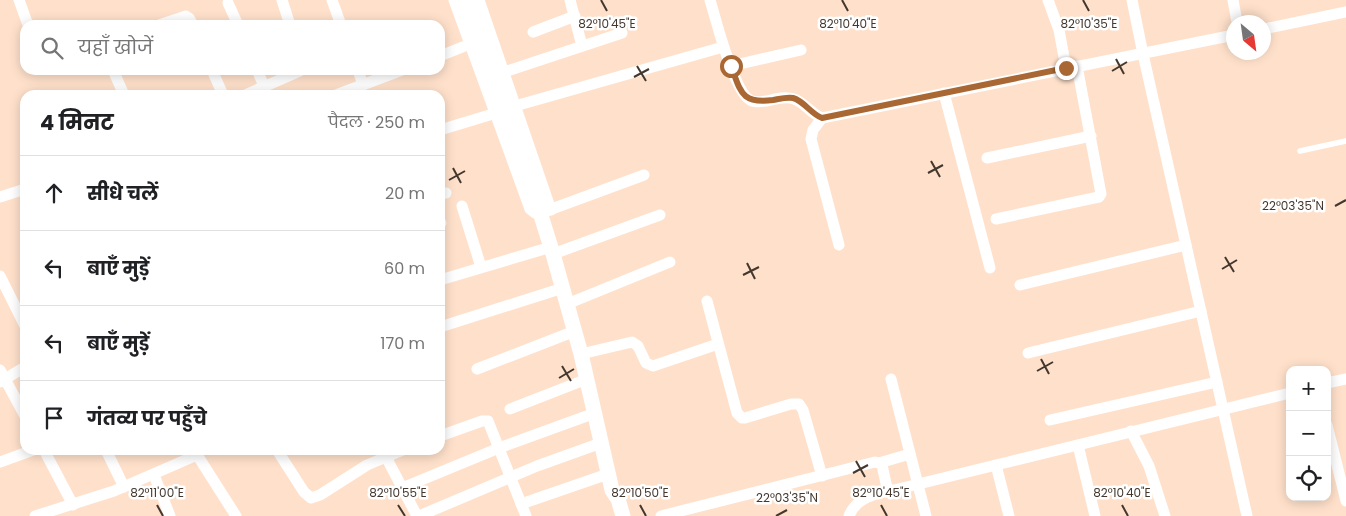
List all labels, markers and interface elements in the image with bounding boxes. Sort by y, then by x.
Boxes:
text: 82°10'45"E [578,15,636,32]
text: 82°10'40"E [819,15,877,32]
text: 82°10'35"E [1061,15,1117,32]
north arrow [1226,15,1271,60]
search box [20,20,445,75]
icon: search [38,34,66,62]
text: यहाँ खोजें [78,34,153,61]
route start [720,55,743,78]
route end [1055,57,1078,80]
text: 4 मिनट [40,108,114,137]
text: पैदल · 250 m [328,111,425,134]
icon: ahead [40,179,68,207]
text: सीधे चलें [87,180,158,207]
text: 20 m [385,182,425,205]
text: 22°03'35"N [1262,197,1324,214]
icon: left [40,254,68,282]
text: बाएँ मुड़ें [87,255,149,282]
text: 60 m [384,257,425,280]
icon: left [40,329,68,357]
text: बाएँ मुड़ें [87,330,149,357]
text: 170 m [380,332,425,355]
map controls [1286,366,1331,501]
button: + [1286,366,1331,411]
icon: arrive [40,404,68,432]
text: गंतव्य पर पहुँचे [87,405,207,432]
button: − [1286,411,1331,456]
button: locate [1286,456,1331,501]
text: 82°11'00"E [130,484,184,501]
text: 82°10'55"E [369,484,427,501]
text: 82°10'50"E [611,484,669,501]
text: 82°10'45"E [852,484,910,501]
text: 82°10'40"E [1093,484,1151,501]
text: 22°03'35"N [756,489,818,506]

